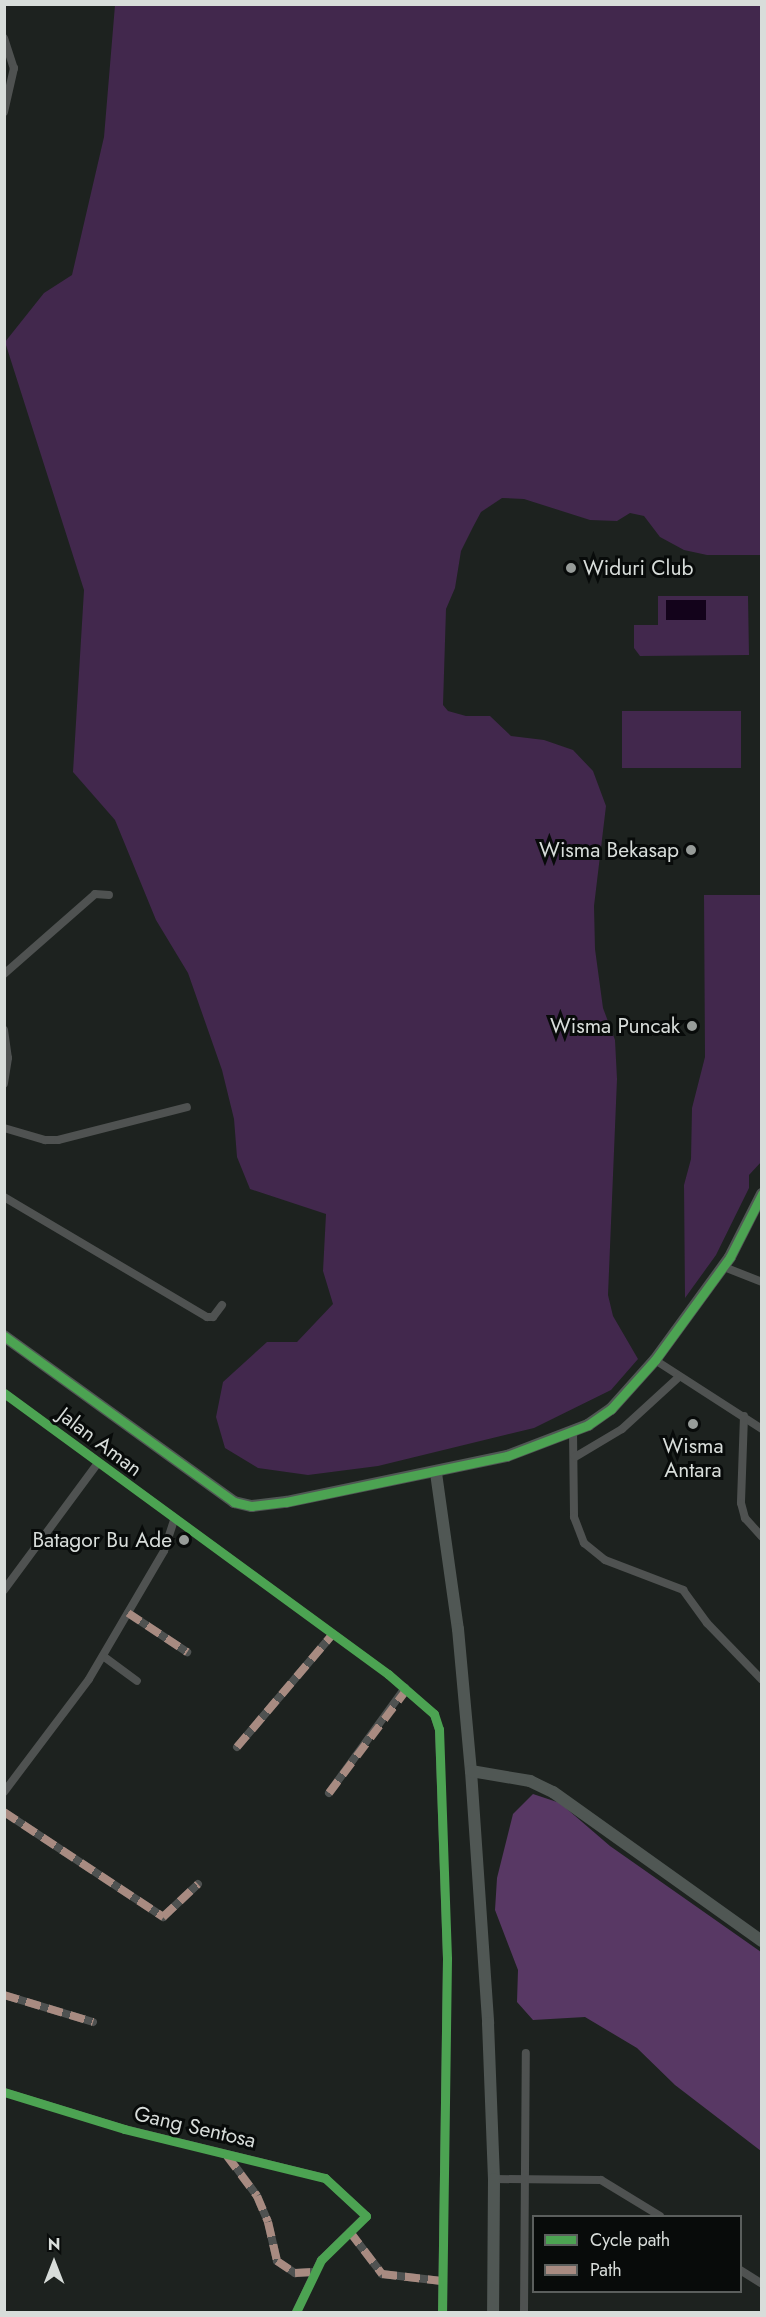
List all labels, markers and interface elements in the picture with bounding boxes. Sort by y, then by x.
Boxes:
place label: Widuri Club [583,555,693,581]
marker: Widuri Club [564,561,578,575]
place label: Wisma Bekasap [539,837,679,863]
marker: Wisma Bekasap [684,843,698,857]
place label: Wisma Puncak [550,1013,680,1039]
marker: Wisma Puncak [685,1019,699,1033]
street label: Jalan Aman [53,1402,147,1482]
marker: Wisma Antara [686,1417,700,1431]
place label: Wisma Antara [662,1433,724,1483]
place label: Batagor Bu Ade [32,1527,172,1553]
marker: Batagor Bu Ade [177,1533,191,1547]
street label: Gang Sentosa [132,2101,258,2153]
legend [532,2215,742,2293]
text: Cycle path [590,2227,670,2253]
north arrow [24,2233,84,2293]
text: N [48,2233,60,2256]
text: Path [590,2257,622,2283]

